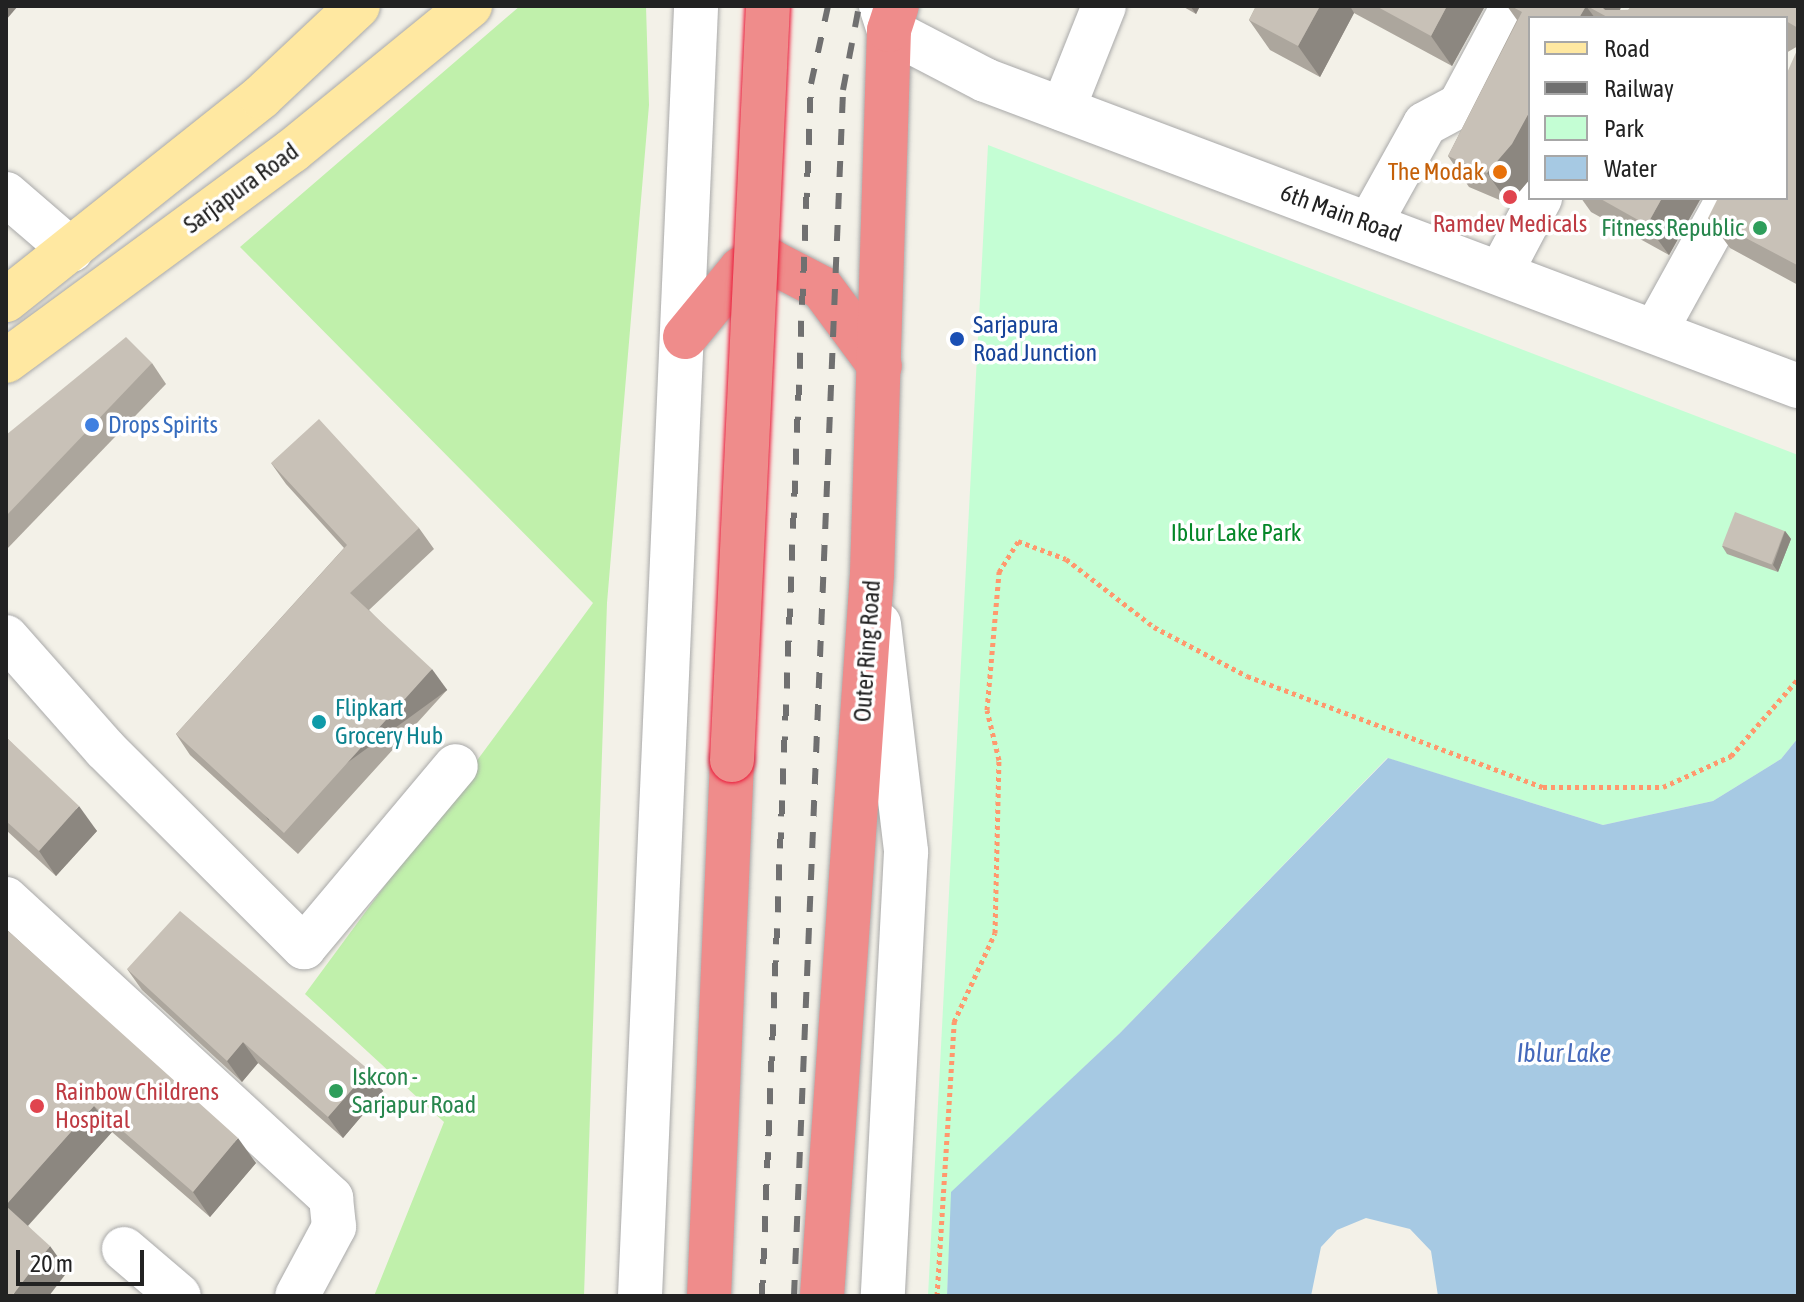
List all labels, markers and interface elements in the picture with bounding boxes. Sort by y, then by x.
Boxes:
legend [1528,16,1788,200]
text: Road [1604,35,1650,62]
text: Railway [1604,75,1674,102]
text: Park [1604,115,1644,142]
street label: Sarjapura Road [178,137,304,239]
text: Water [1604,155,1657,182]
place label: The Modak [1388,158,1484,186]
marker: The Modak [1491,163,1509,181]
street label: 6th Main Road [1277,178,1405,248]
marker: Ramdev Medicals [1501,188,1519,206]
place label: Ramdev Medicals [1433,210,1587,238]
place label: Fitness Republic [1601,214,1744,242]
marker: Fitness Republic [1751,219,1769,237]
place label: Sarjapura Road Junction [973,311,1097,367]
marker: Sarjapura Road Junction [948,330,966,348]
place label: Drops Spirits [108,411,218,439]
marker: Drops Spirits [83,416,101,434]
park label: Iblur Lake Park [1171,519,1301,547]
street label: Outer Ring Road [848,579,886,723]
place label: Flipkart Grocery Hub [335,694,443,750]
marker: Flipkart Grocery Hub [310,713,328,731]
water label: Iblur Lake [1517,1038,1611,1070]
place label: Iskcon - Sarjapur Road [352,1063,476,1119]
place label: Rainbow Childrens Hospital [55,1078,219,1134]
marker: Iskcon - Sarjapur Road [327,1082,345,1100]
marker: Rainbow Childrens Hospital [26,1095,48,1117]
scale bar [20,1234,148,1284]
text: 20 m [30,1250,73,1277]

